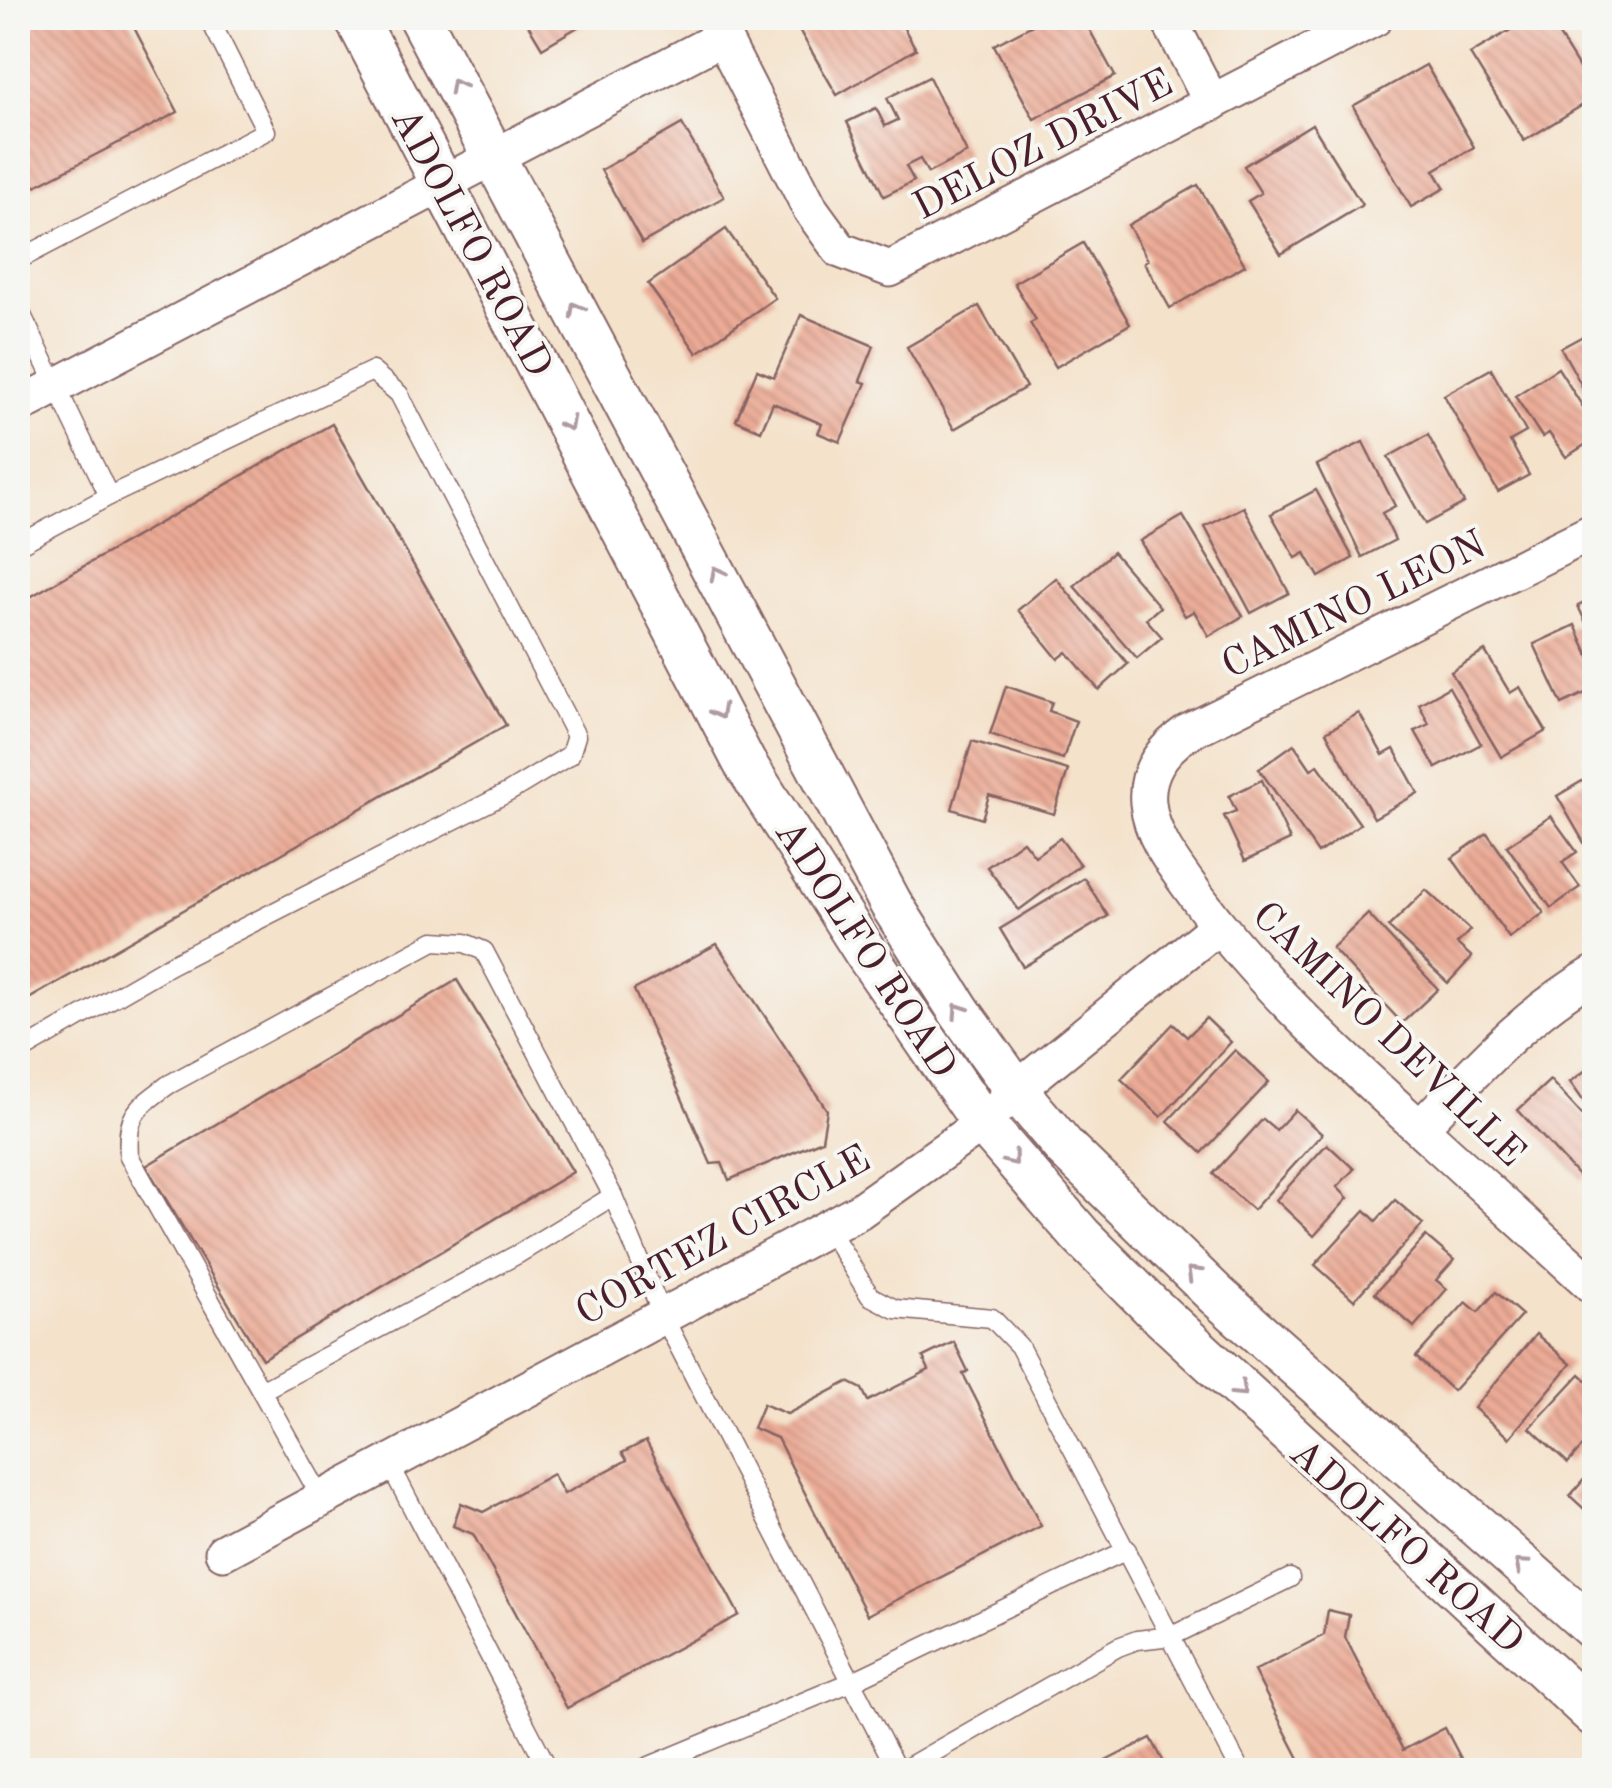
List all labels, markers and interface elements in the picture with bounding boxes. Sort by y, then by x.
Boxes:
street label: DELOZ DRIVE [908,64,1180,229]
one-way arrow [449,79,468,97]
street label: ADOLFO ROAD [382,102,557,384]
one-way arrow [568,302,588,320]
one-way arrow [556,414,575,432]
street label: CAMINO LEON [1217,526,1493,688]
one-way arrow [710,566,730,584]
one-way arrow [707,702,726,720]
street label: ADOLFO ROAD [765,814,962,1086]
street label: CAMINO DEVILLE [1243,896,1531,1176]
one-way arrow [953,1003,972,1021]
street label: CORTEZ CIRCLE [570,1140,878,1335]
one-way arrow [1000,1147,1018,1165]
one-way arrow [1187,1267,1205,1285]
one-way arrow [1229,1378,1247,1396]
street label: ADOLFO ROAD [1281,1433,1530,1663]
one-way arrow [1514,1558,1533,1576]

